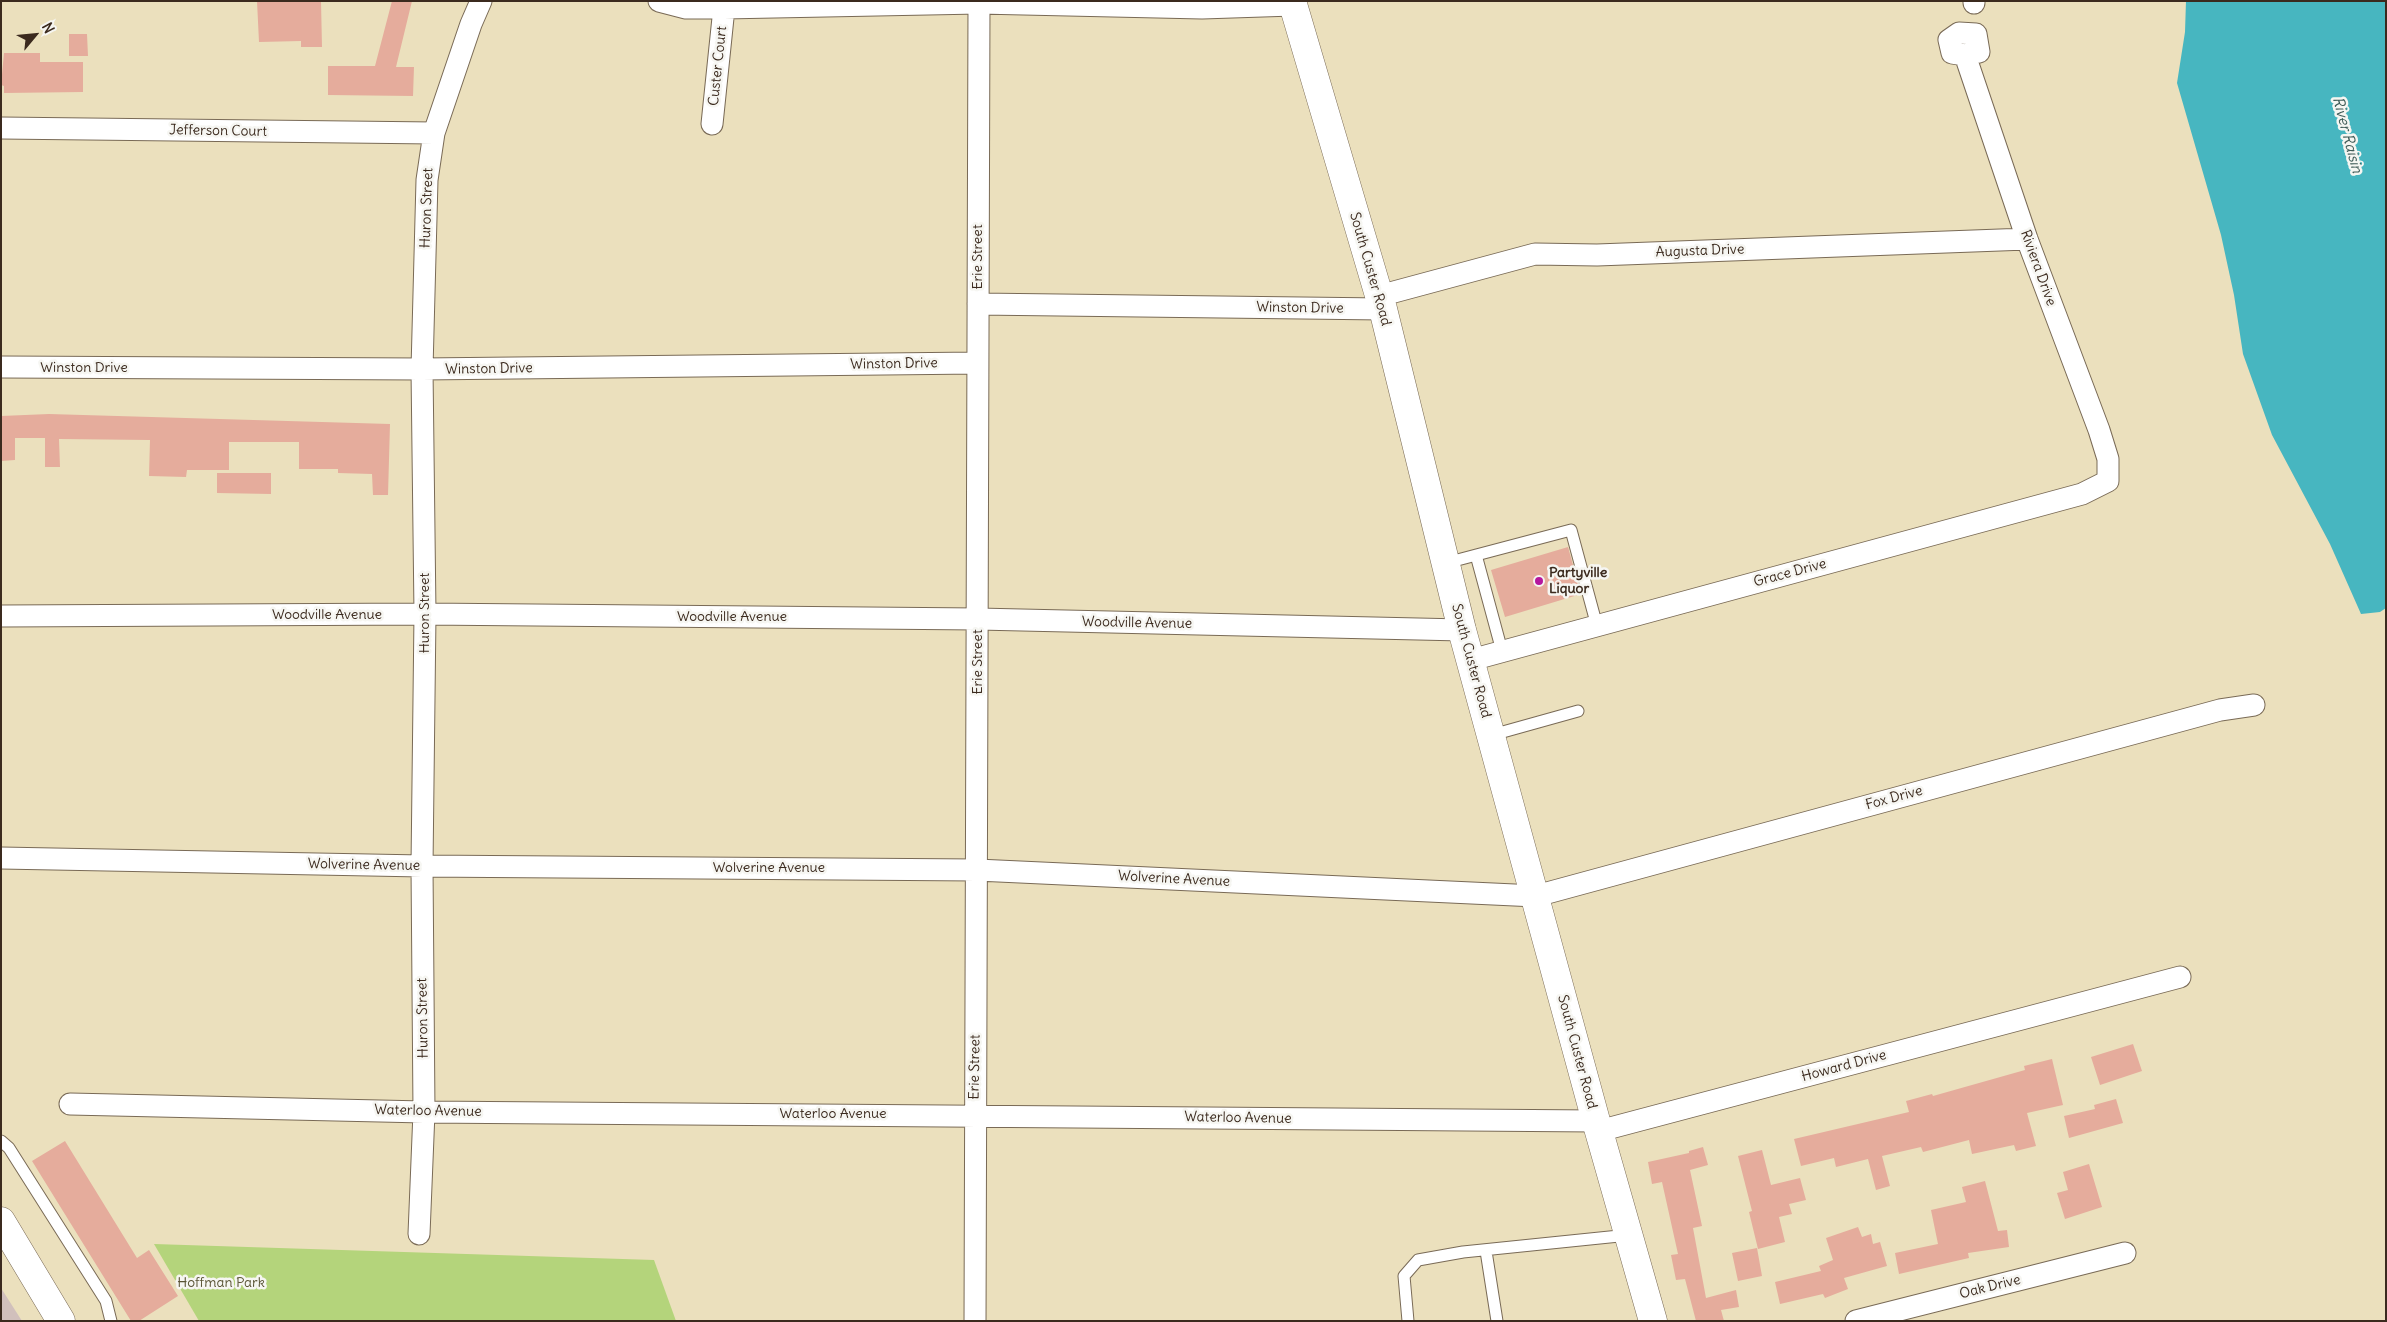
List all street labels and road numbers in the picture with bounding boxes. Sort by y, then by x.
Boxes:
street label: Custer Court [705,25,731,107]
street label: Jefferson Court [169,122,267,140]
street label: Huron Street [417,167,437,249]
street label: South Custer Road [1346,210,1394,328]
street label: Erie Street [970,224,986,290]
street label: Riviera Drive [2017,228,2059,308]
street label: Augusta Drive [1655,241,1745,261]
street label: Winston Drive [1256,299,1344,317]
street label: Winston Drive [850,355,938,373]
street label: Winston Drive [40,360,128,376]
street label: Winston Drive [445,360,533,378]
street label: Grace Drive [1752,555,1828,591]
street label: Huron Street [417,573,433,653]
street label: South Custer Road [1448,602,1494,720]
street label: Woodville Avenue [272,607,382,623]
street label: Woodville Avenue [677,609,787,625]
street label: Woodville Avenue [1082,614,1192,632]
street label: Erie Street [970,629,986,695]
street label: Fox Drive [1864,782,1924,814]
street label: Wolverine Avenue [308,856,420,874]
street label: Wolverine Avenue [713,860,825,876]
street label: Wolverine Avenue [1117,868,1231,890]
street label: Huron Street [414,978,432,1058]
street label: South Custer Road [1554,993,1600,1111]
street label: Erie Street [966,1034,984,1100]
street label: Howard Drive [1800,1047,1888,1085]
street label: Waterloo Avenue [374,1102,482,1120]
street label: Waterloo Avenue [779,1106,887,1122]
street label: Waterloo Avenue [1184,1109,1292,1127]
street label: Oak Drive [1958,1271,2022,1303]

